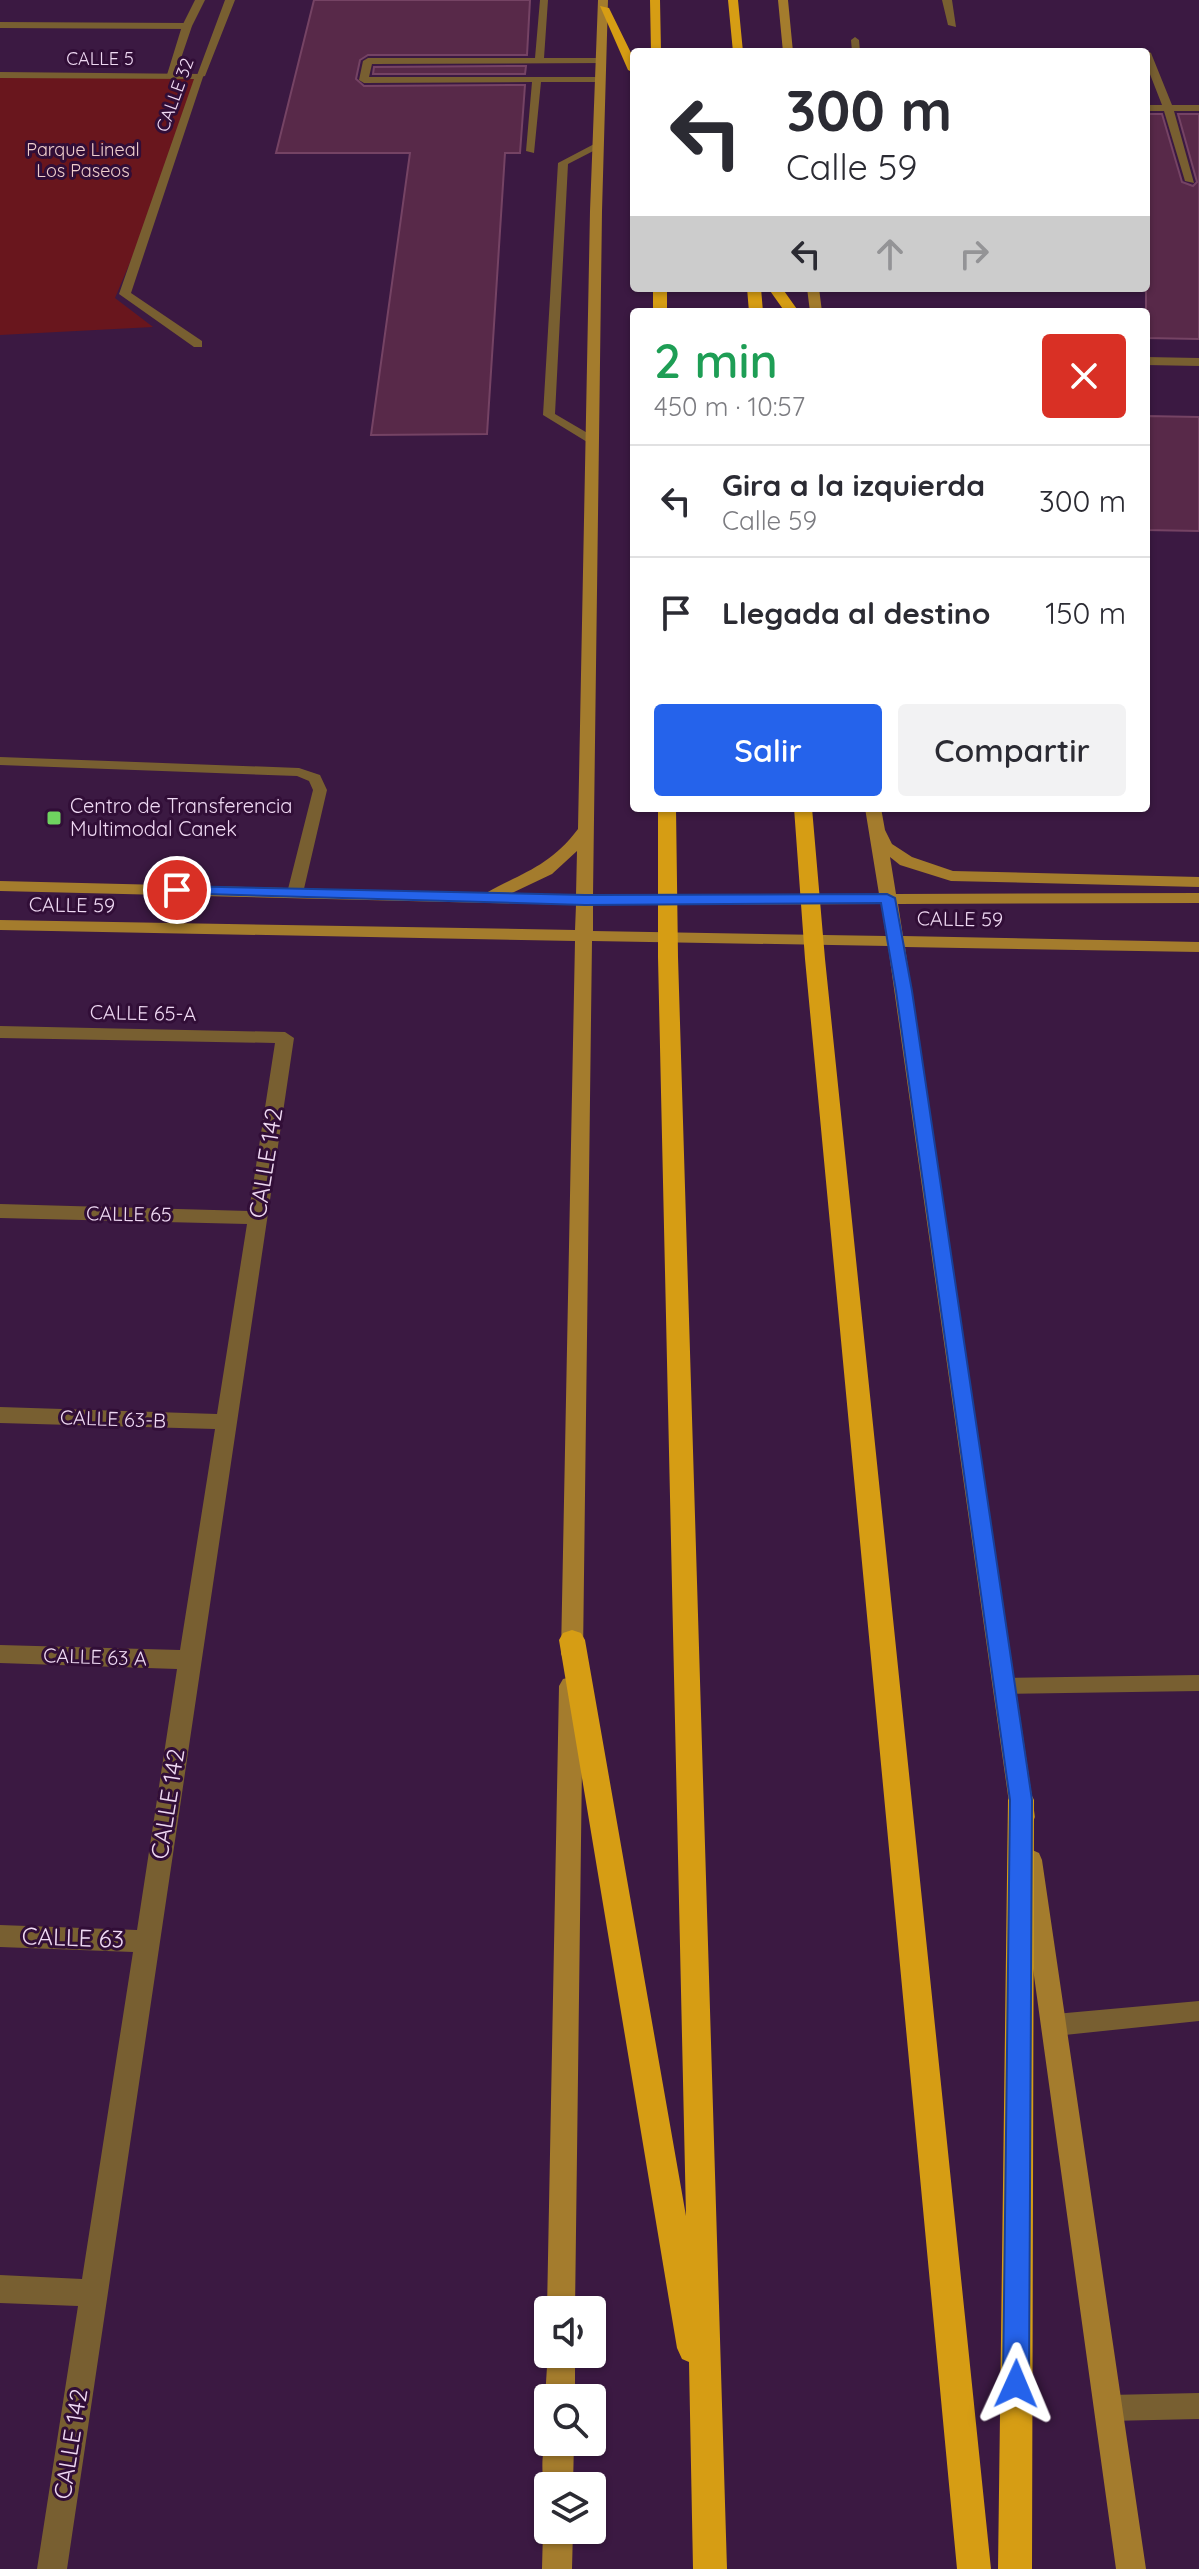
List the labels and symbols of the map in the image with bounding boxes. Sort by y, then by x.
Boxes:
street label: CALLE 5 [66,47,134,70]
street label: CALLE 32 [151,55,199,135]
park label: Parque Lineal Los Paseos [26,138,140,182]
place label: Centro de Transferencia Multimodal Canek [70,793,292,841]
marker: Centro de Transferencia Multimodal Canek [45,809,63,827]
pin [143,856,211,924]
street label: CALLE 59 [29,891,115,918]
street label: CALLE 59 [917,905,1003,932]
street label: CALLE 65-A [90,999,197,1026]
street label: CALLE 142 [241,1105,289,1220]
street label: CALLE 65 [86,1200,172,1227]
street label: CALLE 63-B [60,1404,167,1433]
street label: CALLE 63 A [43,1642,147,1671]
street label: CALLE 142 [143,1746,191,1861]
street label: CALLE 63 [21,1920,125,1954]
position arrow [974,2342,1058,2426]
street label: CALLE 142 [46,2386,94,2501]

